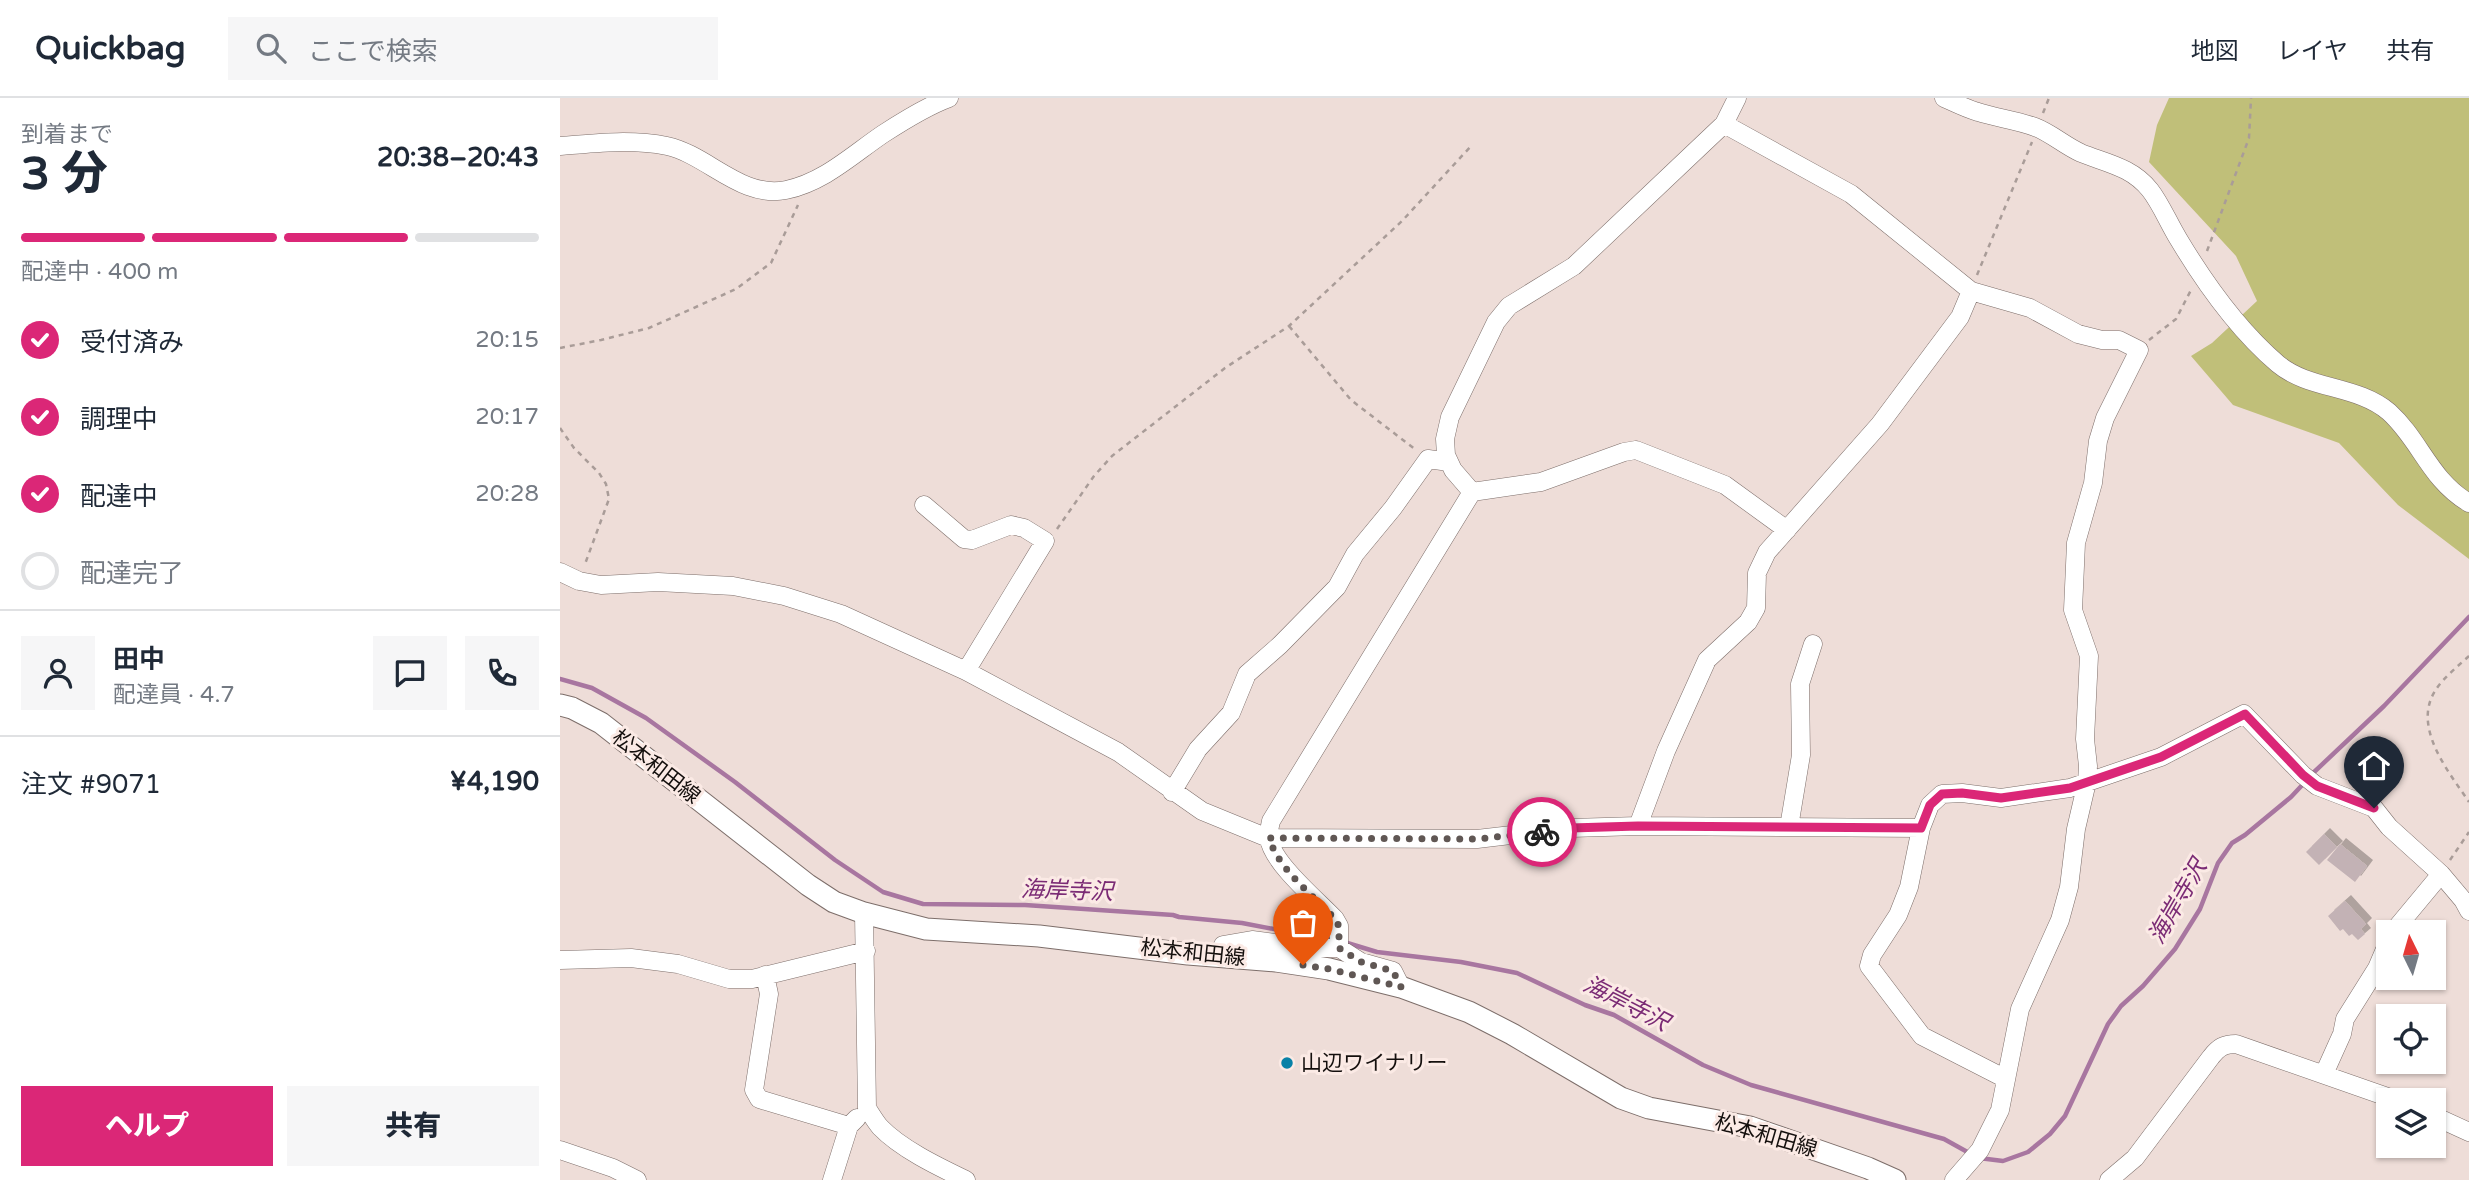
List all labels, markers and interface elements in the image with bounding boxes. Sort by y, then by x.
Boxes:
search box [228,17,718,80]
text: Quickbag [35,29,186,68]
icon: search [252,29,290,67]
text: ここで検索 [308,36,438,67]
text: 地図 [2191,37,2239,66]
text: レイヤ [2277,37,2348,66]
text: 共有 [2386,37,2434,66]
text: 到着まで [21,121,113,149]
text: 20:38–20:43 [377,142,539,173]
text: 3 分 [21,147,108,202]
text: 配達中 · 400 m [21,258,178,286]
icon: check [21,321,59,359]
text: 20:15 [475,326,539,354]
text: 受付済み [80,327,184,358]
icon: check [21,398,59,436]
text: 20:17 [475,403,539,431]
text: 調理中 [80,404,158,435]
icon: check [21,475,59,513]
text: 20:28 [475,480,539,508]
text: 配達中 [80,481,158,512]
text: 配達完了 [80,558,184,589]
button: person [21,636,95,710]
button: chat [373,636,447,710]
button: phone [465,636,539,710]
text: 田中 [113,644,165,675]
text: 配達員 · 4.7 [113,681,235,709]
street label: 松本和田線 [607,725,705,809]
pin [2344,736,2404,808]
icon: home [2355,747,2393,785]
text: ¥4,190 [450,766,539,797]
text: 注文 #9071 [21,769,161,800]
courier [1507,797,1577,867]
icon: bike [1523,813,1561,851]
water label: 海岸寺沢 [2143,853,2215,949]
water label: 海岸寺沢 [1021,875,1116,907]
pin [1273,893,1333,965]
icon: bag [1284,904,1322,942]
north arrow [2376,920,2446,990]
map controls [2376,920,2446,1158]
street label: 松本和田線 [1139,935,1247,971]
water label: 海岸寺沢 [1579,971,1676,1039]
button: locate [2376,1004,2446,1074]
place label: 山辺ワイナリー [1301,1051,1448,1076]
marker: 山辺ワイナリー [1279,1055,1295,1071]
button: ヘルプ [21,1086,273,1166]
button: 共有 [287,1086,539,1166]
button: layers [2376,1088,2446,1158]
street label: 松本和田線 [1712,1110,1820,1162]

